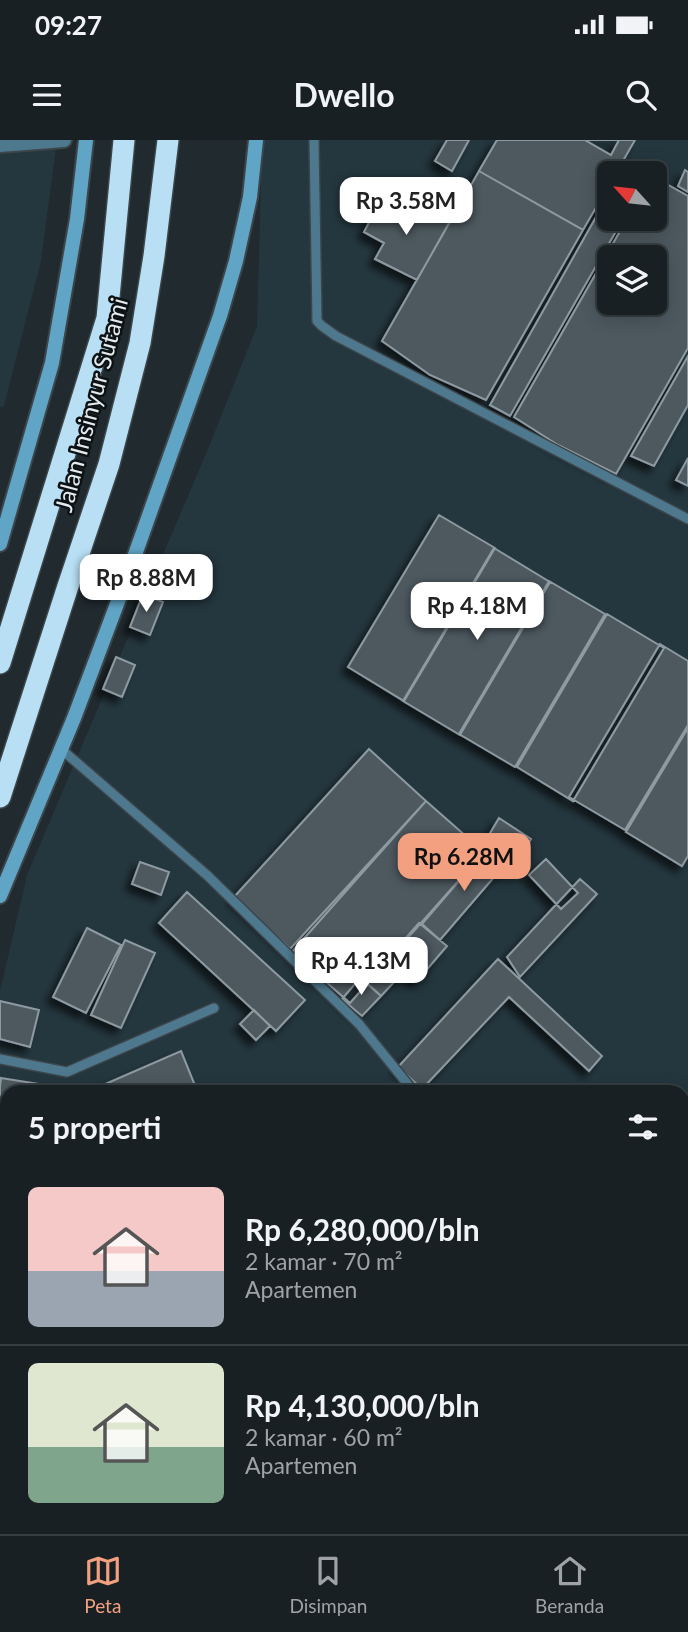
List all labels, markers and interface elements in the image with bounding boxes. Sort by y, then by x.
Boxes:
text: 09:27 [35,9,102,41]
text: Dwello [293,75,395,114]
icon: menu [28,76,66,114]
icon: search [622,76,660,114]
north arrow [597,161,667,231]
map controls [597,161,667,315]
pin: Rp 3.58M [334,178,478,237]
text: Rp 3.58M [356,186,456,214]
button: layers [597,245,667,315]
street label: Jalan Insinyur Sutami [48,295,133,515]
pin: Rp 8.88M [74,554,218,614]
text: Rp 8.88M [96,563,196,591]
pin: Rp 4.18M [405,582,549,642]
text: Rp 4.18M [427,591,527,619]
pin: Rp 6.28M [392,834,536,893]
text: Rp 6.28M [414,842,514,870]
pin: Rp 4.13M [289,938,433,997]
text: Rp 4.13M [311,946,411,974]
icon: filters [624,1108,662,1146]
text: 5 properti [28,1109,161,1145]
text: Rp 6,280,000/bln [245,1211,480,1247]
icon: home [84,1215,168,1299]
text: 2 kamar · 70 m² [245,1247,403,1275]
text: Apartemen [245,1275,357,1303]
text: Rp 4,130,000/bln [245,1387,480,1423]
icon: home [84,1391,168,1475]
text: 2 kamar · 60 m² [245,1423,403,1451]
text: Apartemen [245,1451,357,1479]
tab: Peta [84,1552,122,1617]
tab: Disimpan [289,1552,367,1617]
tab: Beranda [535,1552,604,1617]

